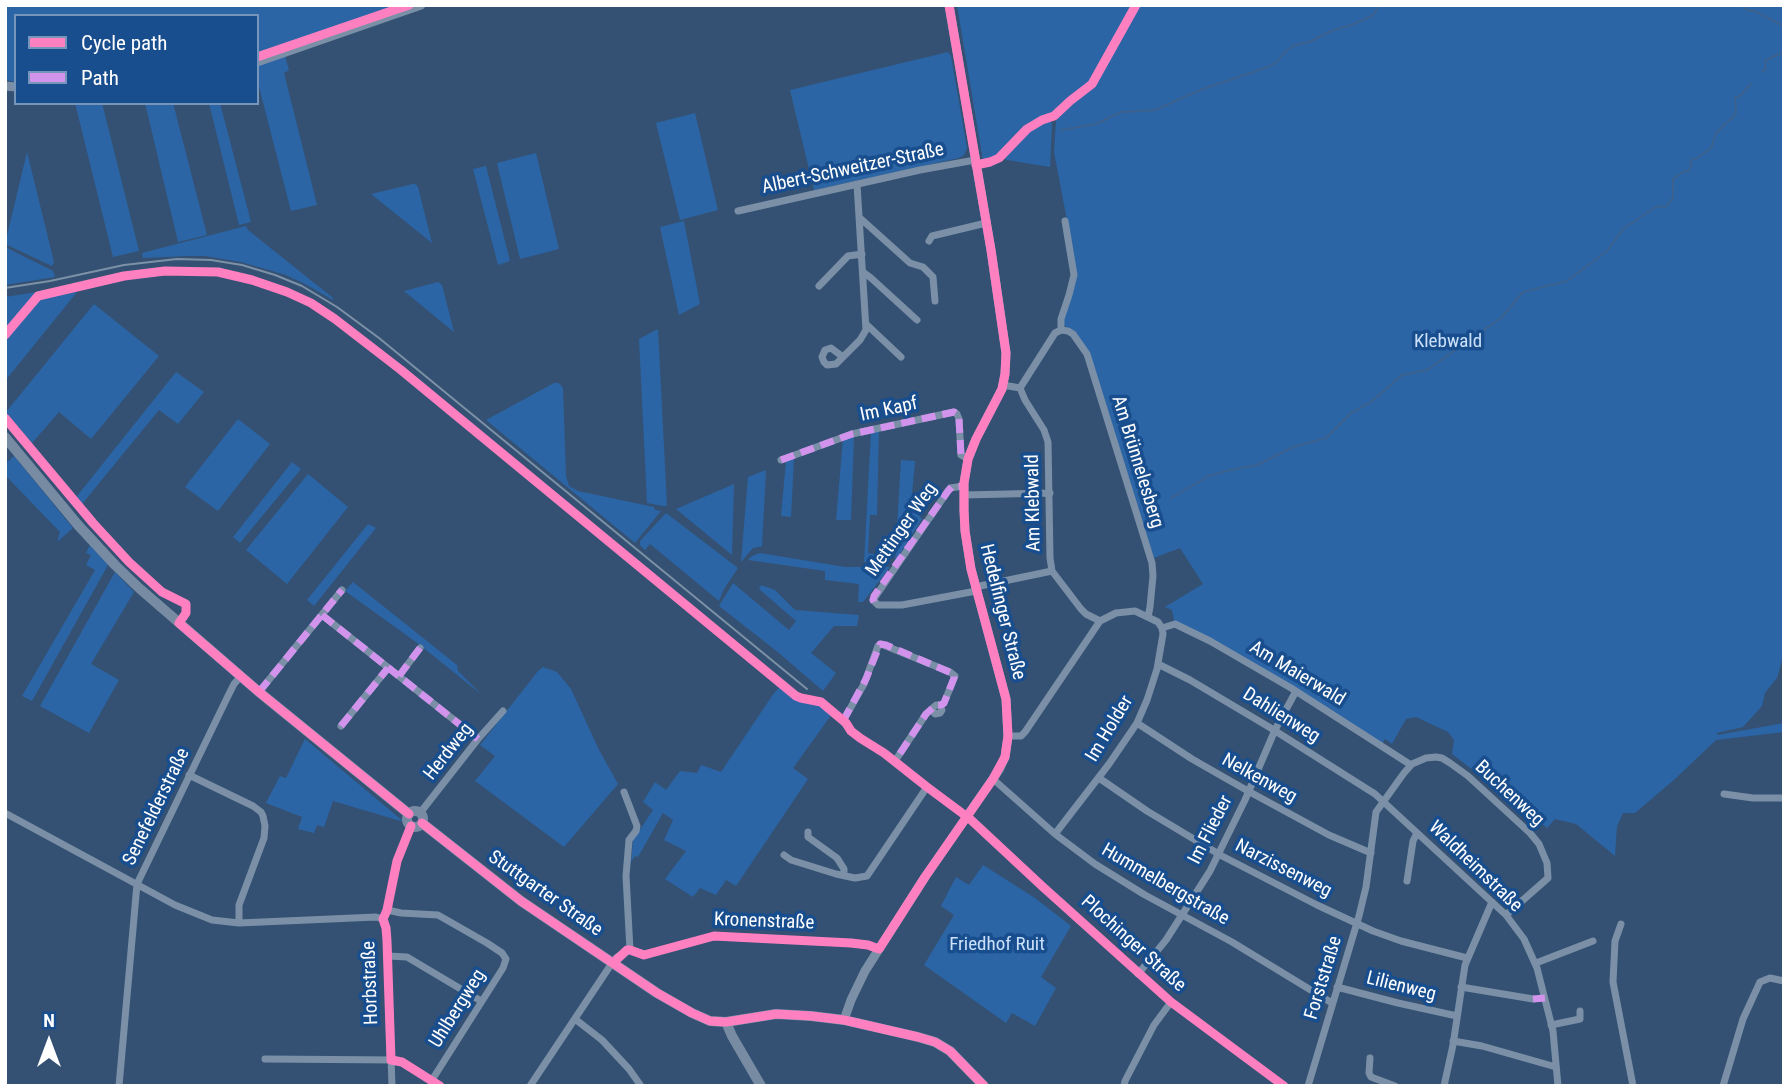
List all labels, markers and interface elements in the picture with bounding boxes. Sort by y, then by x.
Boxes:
legend [14,14,259,105]
text: Cycle path [81,31,167,55]
text: Path [81,66,119,90]
street label: Albert-Schweitzer-Straße [760,139,946,199]
park label: Klebwald [1414,331,1482,353]
street label: Im Kapf [858,393,920,427]
street label: Am Brünnelesberg [1106,393,1168,531]
street label: Am Klebwald [1022,454,1046,552]
street label: Mettinger Weg [861,479,943,581]
street label: Hedelfinger Straße [974,542,1030,682]
street label: Am Maierwald [1245,637,1349,711]
street label: Dahlienweg [1238,683,1324,749]
street label: Im Holder [1081,692,1139,766]
street label: Herdweg [420,719,478,785]
street label: Senefelderstraße [119,745,195,869]
street label: Nelkenweg [1218,749,1300,809]
street label: Buchenweg [1470,756,1548,832]
street label: Im Flieder [1184,792,1238,868]
street label: Waldheimstraße [1423,817,1527,917]
street label: Narzissenweg [1231,835,1335,903]
street label: Hummelbergstraße [1097,839,1233,931]
street label: Stuttgarter Straße [484,846,606,942]
street label: Plochinger Straße [1076,891,1190,997]
street label: Kronenstraße [713,909,815,935]
street label: Forststraße [1300,933,1348,1023]
park label: Friedhof Ruit [949,934,1045,956]
street label: Horbstraße [358,941,384,1025]
street label: Uhlbergweg [425,966,491,1052]
street label: Lilienweg [1364,967,1438,1007]
north arrow [14,1007,84,1077]
text: N [43,1009,55,1032]

